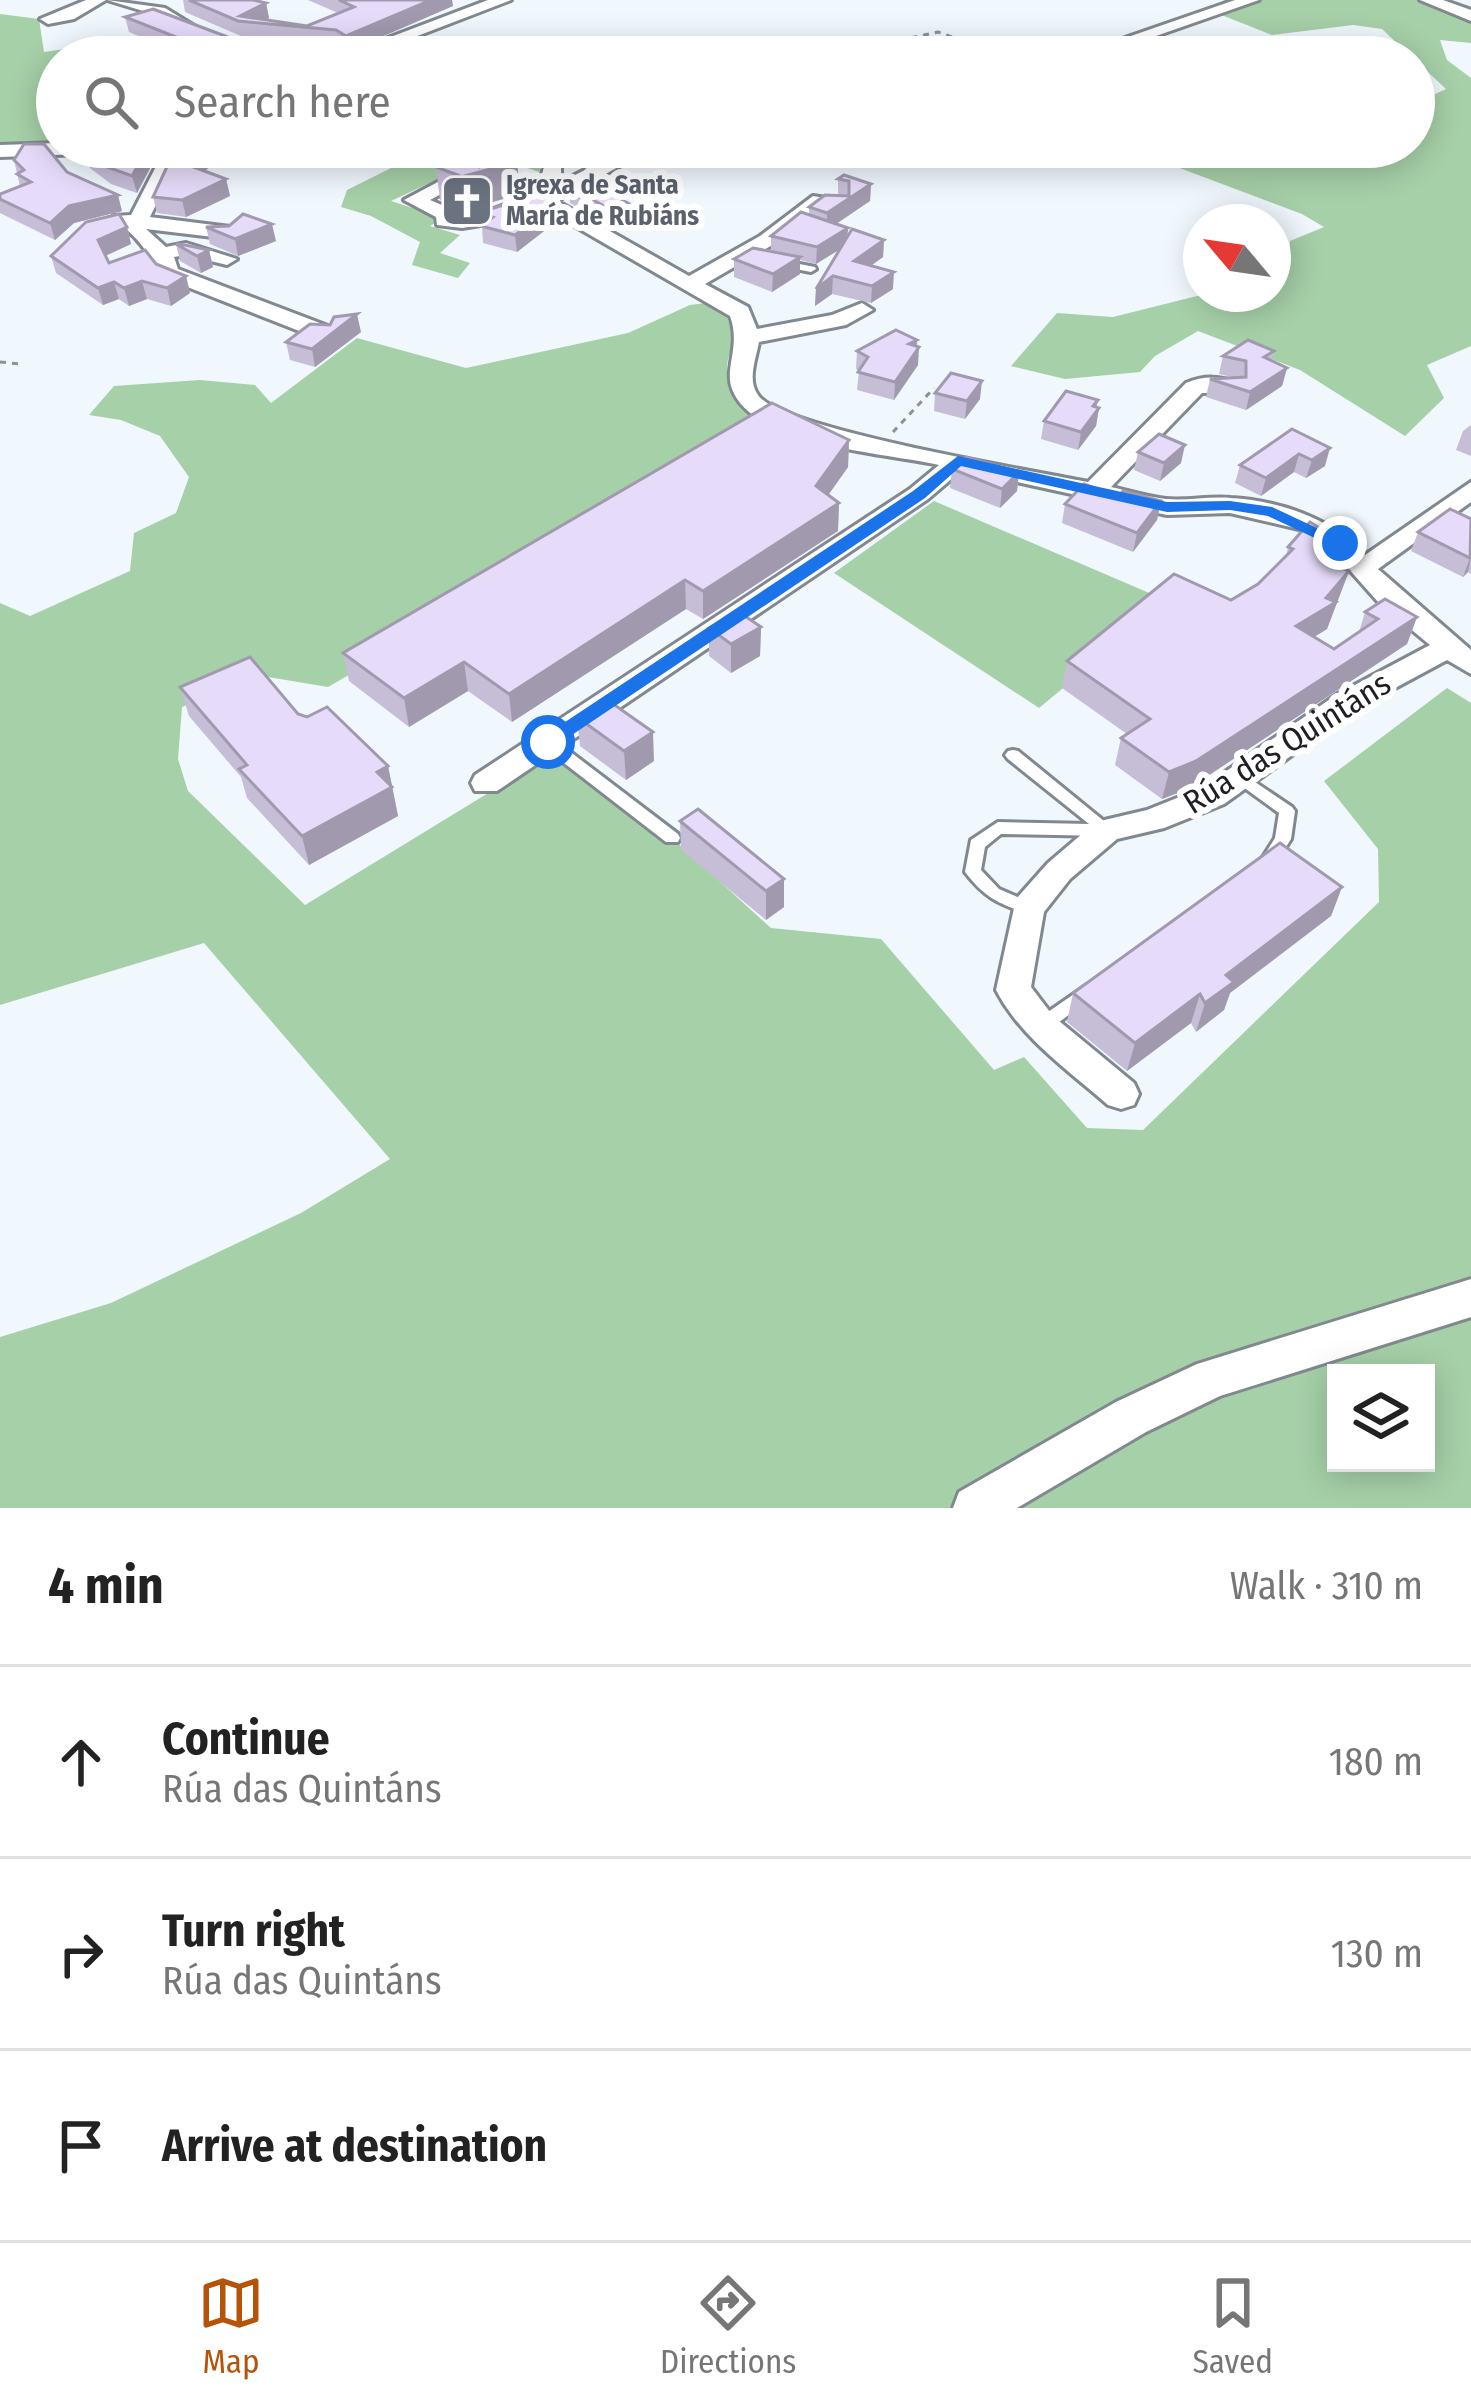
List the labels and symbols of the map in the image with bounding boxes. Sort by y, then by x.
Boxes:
place label: Igrexa de Santa María de Rubiáns [506,169,699,232]
church icon: Igrexa de Santa María de Rubiáns [439,173,495,229]
north arrow [1183,204,1291,312]
route end [1313,516,1367,570]
street label: Rúa das Quintáns [1176,663,1398,823]
route start [521,715,575,769]

